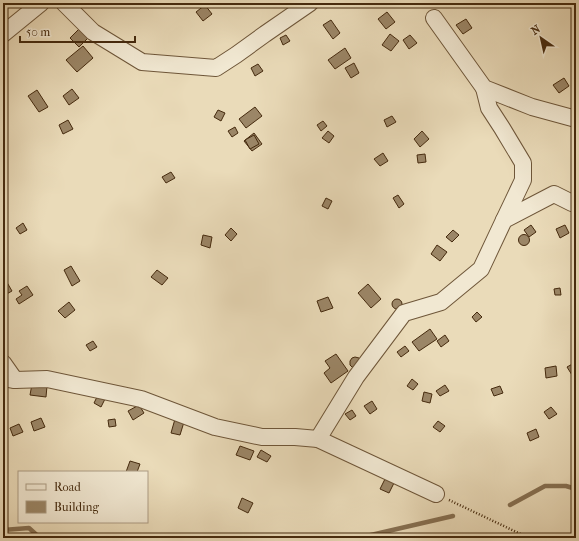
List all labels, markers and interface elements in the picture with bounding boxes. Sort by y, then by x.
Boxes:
scale bar [20,18,135,44]
north arrow [521,18,561,58]
text: N [529,22,543,38]
text: 50 m [26,25,50,39]
legend [18,471,148,523]
text: Road [54,480,81,494]
text: Building [54,500,99,514]

